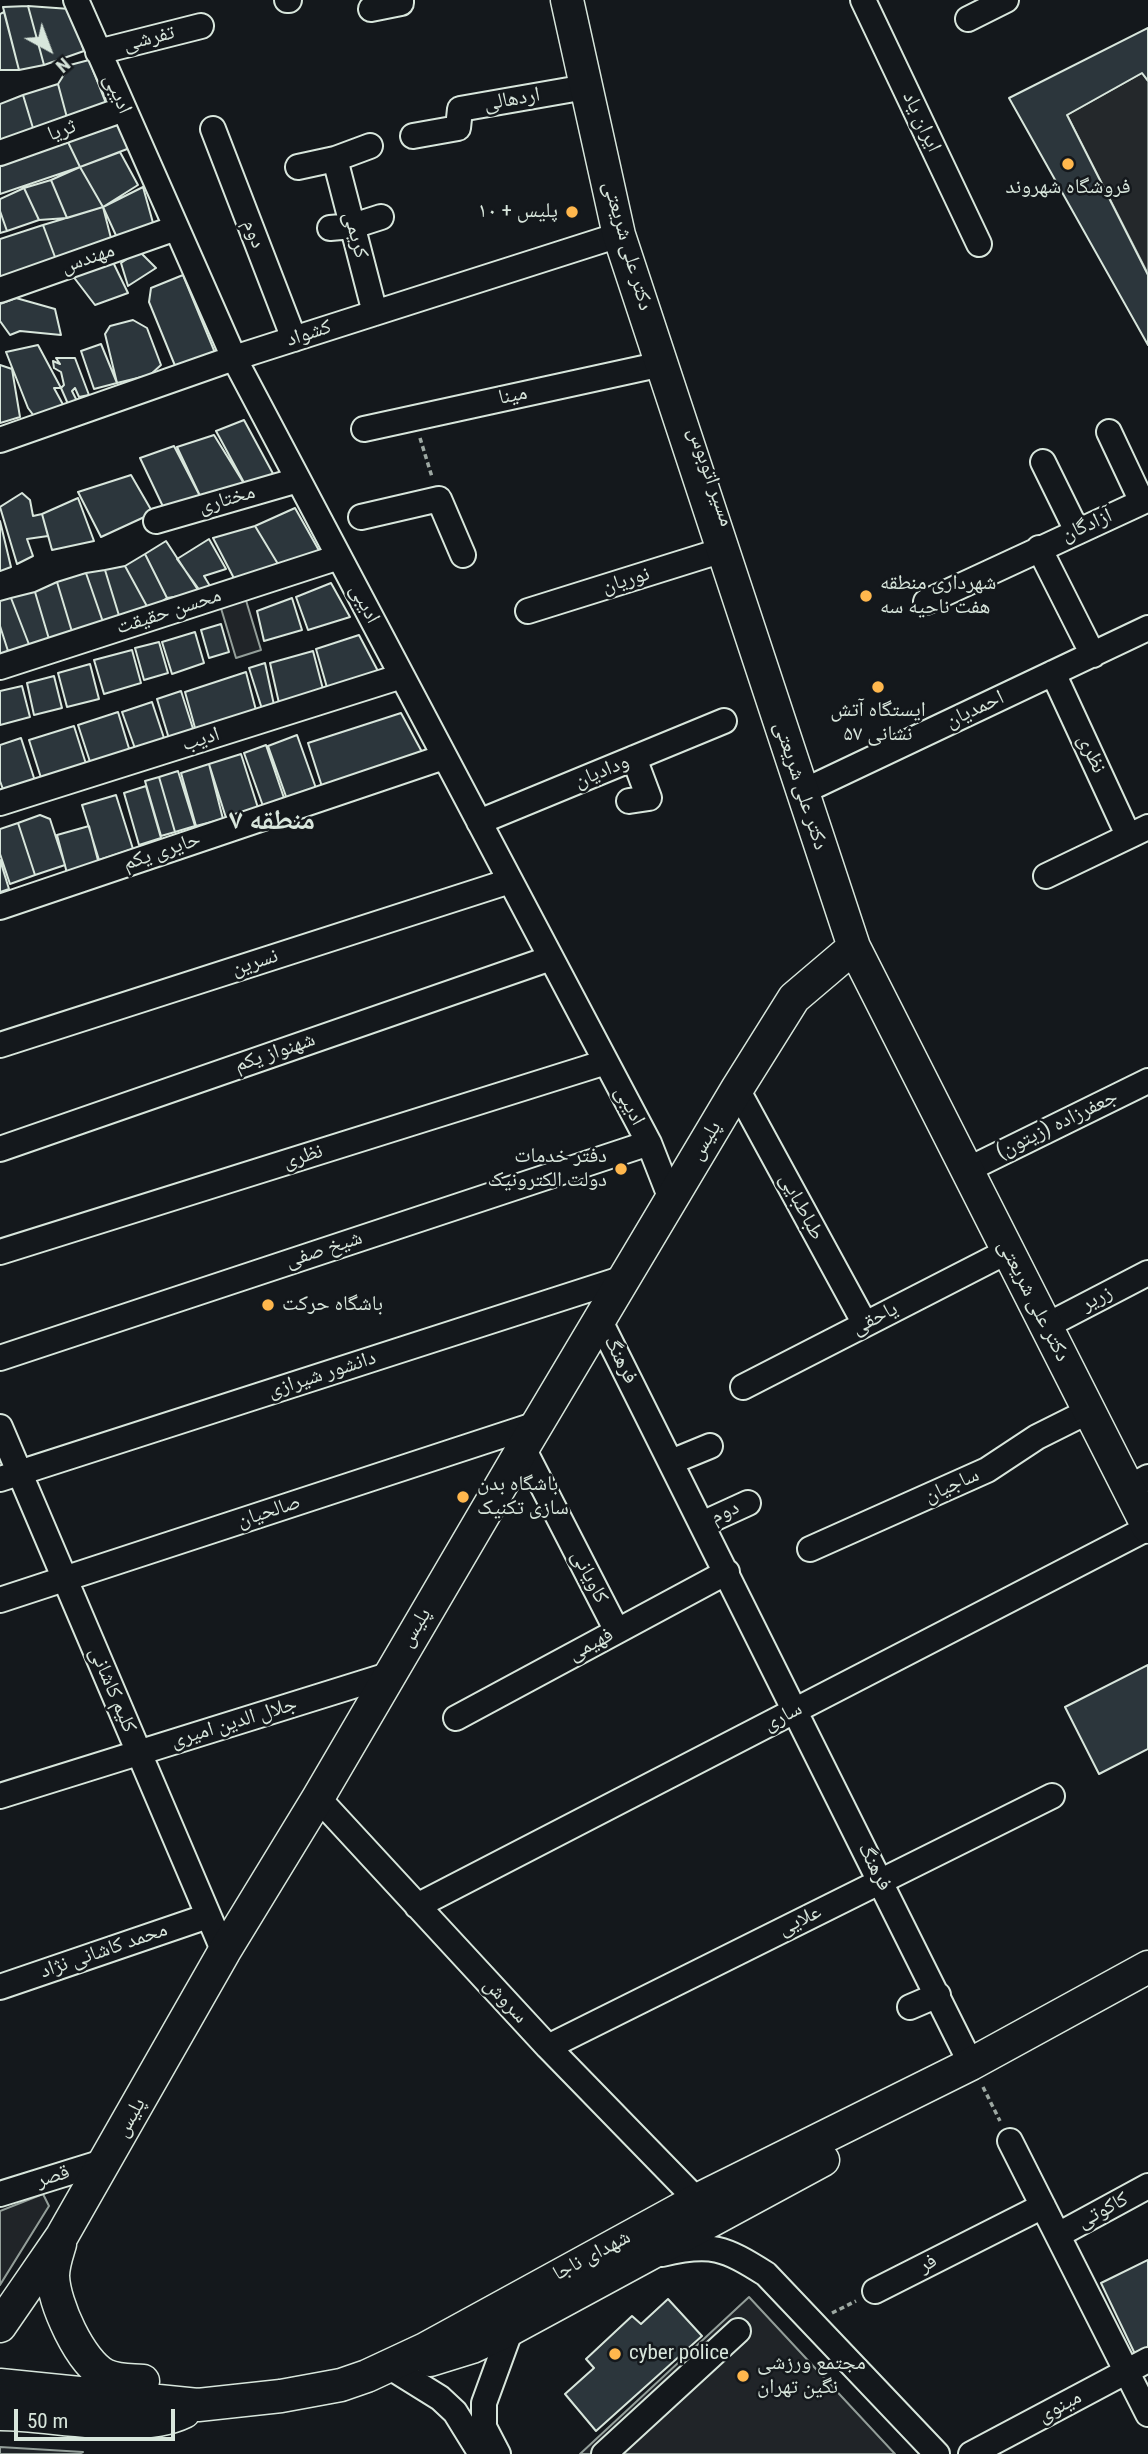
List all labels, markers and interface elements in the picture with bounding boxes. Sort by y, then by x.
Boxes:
north arrow [14,14,84,84]
street label: تفرشی [121,20,177,58]
text: N [51,53,75,78]
street label: ادیبی [97,70,137,118]
street label: اردهالی [482,83,542,117]
street label: ایران یاد [896,88,946,156]
street label: ثریا [44,114,80,148]
marker: فروشگاه شهروند [1060,156,1076,172]
place label: فروشگاه شهروند [1005,175,1131,201]
street label: دکتر علی شریعتی [596,178,658,314]
place label: پلیس + ۱۰ [478,199,558,225]
marker: پلیس + ۱۰ [564,204,580,220]
street label: کریمی [337,209,373,261]
street label: دوم [236,216,270,252]
street label: مهندس [58,238,118,280]
street label: کشواد [283,315,335,353]
street label: مینا [496,381,530,411]
street label: مسیر اتوبوس [681,424,739,530]
street label: مختاری [196,480,258,520]
street label: آزادگان [1058,504,1116,548]
street label: نوریان [599,562,653,600]
place label: شهرداری منطقه هفت ناحیه سه [880,571,996,621]
street label: ادیبی [343,580,385,628]
street label: محسن حقیقت [113,583,225,641]
marker: شهرداری منطقه هفت ناحیه سه [858,588,874,604]
marker: ایستگاه آتش نشانی ۵۷ [870,679,886,695]
street label: احمدیان [942,686,1008,734]
place label: ایستگاه آتش نشانی ۵۷ [830,698,926,748]
street label: دکتر علی شریعتی [767,719,833,853]
street label: ادیب [179,722,223,758]
street label: نظری [1071,730,1111,778]
street label: ودادیان [571,750,633,794]
district label: منطقه ۷ [229,805,315,839]
street label: حایری یکم [120,827,204,877]
street label: نسرین [228,944,282,982]
street label: شهنواز یکم [231,1027,319,1079]
street label: ادیبی [608,1082,650,1130]
street label: جعفرزاده (زیتون) [992,1085,1122,1165]
street label: پلیس [685,1117,727,1165]
street label: نظری [280,1139,326,1175]
place label: دفتر خدمات دولت الکترونیک [487,1144,607,1194]
marker: دفتر خدمات دولت الکترونیک [613,1161,629,1177]
street label: طباطبایی [773,1169,829,1245]
street label: شیخ صفی [282,1226,366,1274]
street label: دکتر علی شریعتی [991,1236,1075,1366]
street label: زریر [1077,1281,1117,1317]
place label: باشگاه حرکت [282,1292,383,1318]
marker: باشگاه حرکت [260,1297,276,1313]
street label: یاحقی [848,1297,902,1341]
street label: فرهنگ [597,1332,643,1388]
street label: دانشور شیرازی [265,1346,379,1404]
street label: ساجیان [921,1463,983,1509]
place label: باشگاه بدن سازی تکنیک [477,1472,569,1522]
marker: باشگاه بدن سازی تکنیک [455,1489,471,1505]
street label: صالحیان [234,1490,304,1534]
street label: دوم [707,1495,743,1531]
street label: کاویانی [565,1546,613,1608]
street label: پلیس [395,1604,437,1652]
street label: فهیمی [564,1623,618,1667]
street label: کلیم کاشانی [83,1643,141,1737]
street label: جلال الدین امیری [168,1692,300,1754]
street label: ساری [759,1697,807,1737]
street label: فرهنگ [851,1839,897,1895]
street label: علایی [774,1900,826,1942]
street label: محمد کاشانی نژاد [37,1917,171,1985]
street label: سروش [478,1973,532,2029]
street label: پلیس [110,2094,152,2142]
street label: قصر [33,2160,73,2194]
street label: کاکوتی [1073,2187,1133,2235]
street label: شهدای ناجا [549,2225,635,2287]
street label: فر [915,2249,941,2279]
place label: cyber police [629,2341,729,2367]
marker: cyber police [607,2346,623,2362]
place label: مجتمع ورزشی نگین تهران [757,2351,866,2401]
marker: مجتمع ورزشی نگین تهران [735,2368,751,2384]
street label: مینوی [1034,2385,1086,2429]
scale bar [18,2394,178,2438]
text: 50 m [27,2409,68,2433]

